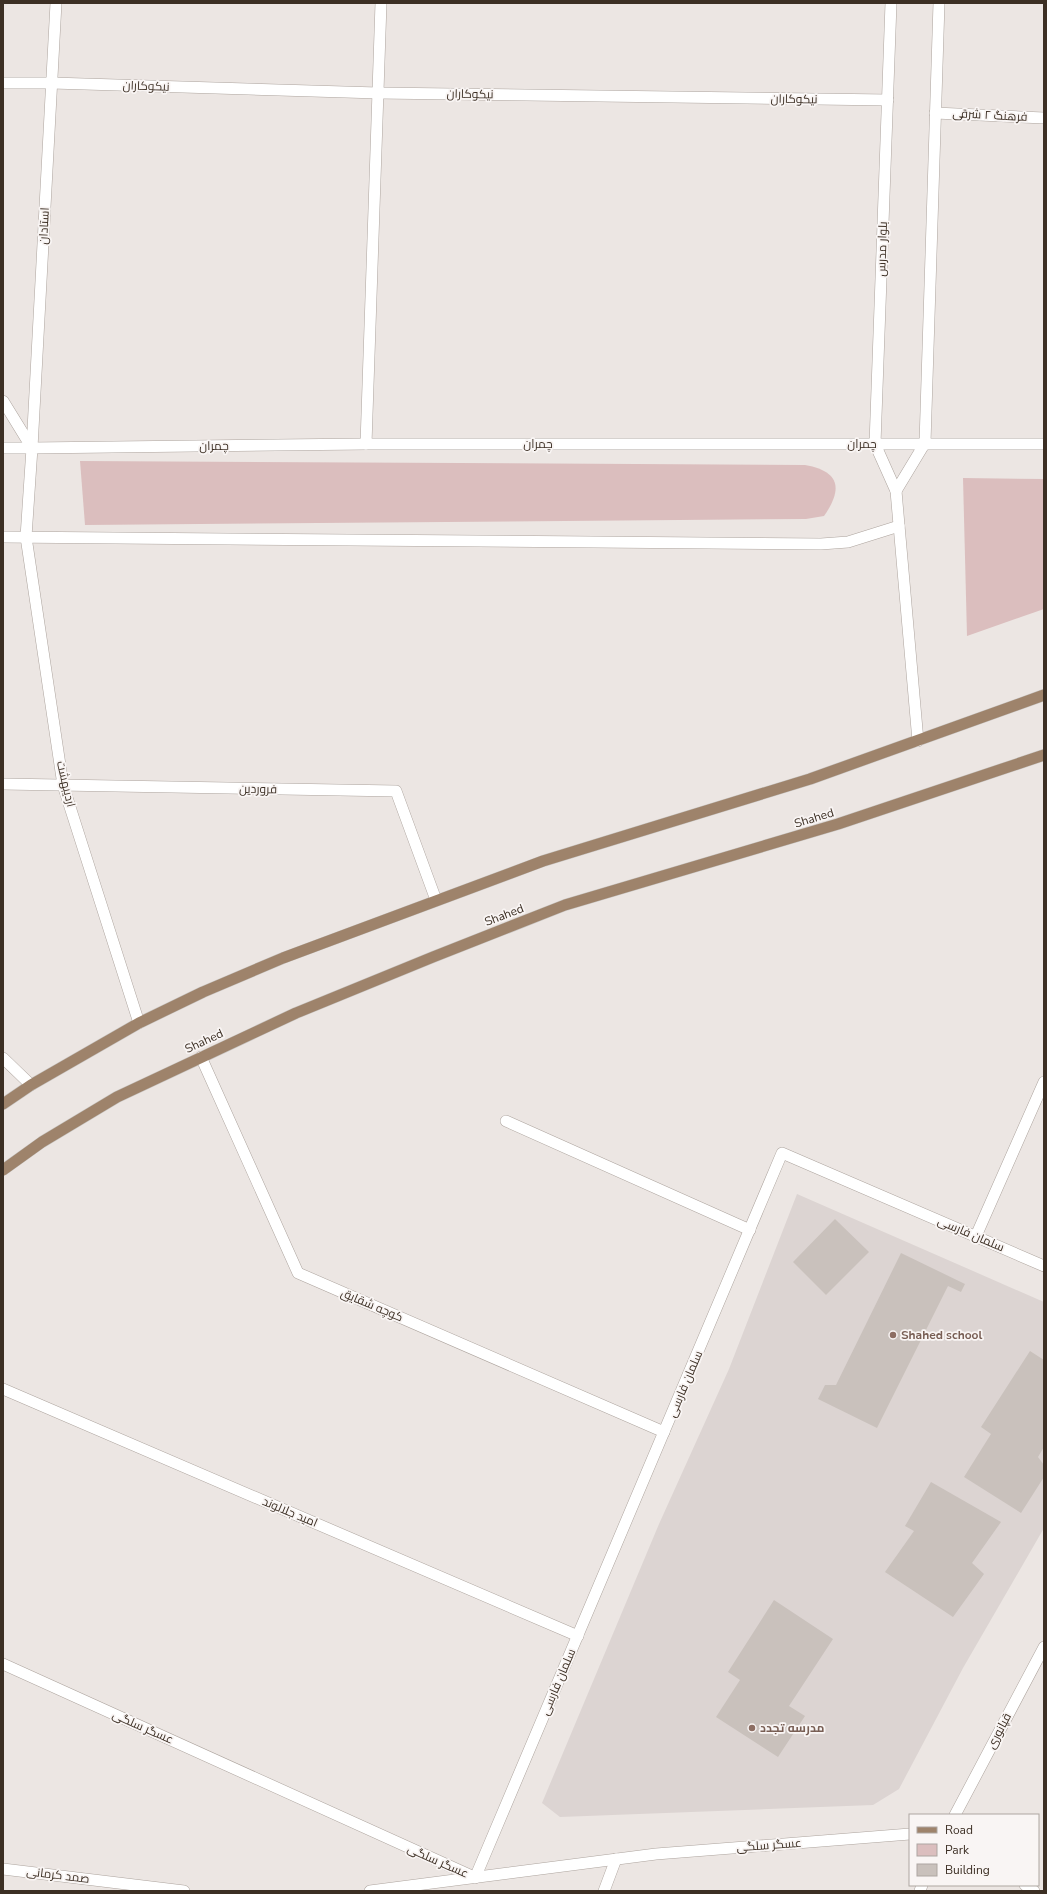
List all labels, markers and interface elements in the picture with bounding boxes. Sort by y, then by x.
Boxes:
street label: نیکوکاران [122,77,170,95]
street label: نیکوکاران [446,86,494,102]
street label: نیکوکاران [770,91,818,107]
street label: فرهنگ ۲ شرقی [952,105,1028,125]
street label: استادان [35,207,53,245]
street label: بلوار مدرس [873,221,891,277]
street label: چمران [523,436,553,453]
street label: چمران [847,436,877,453]
street label: چمران [199,438,229,455]
street label: اردیبهشت [53,759,79,809]
street label: فروردین [239,781,277,797]
street label: Shahed [792,804,836,832]
street label: Shahed [482,900,526,930]
street label: Shahed [182,1025,226,1057]
street label: سلمان فارسی [935,1213,1007,1255]
street label: کوچه شقایق [338,1285,406,1326]
place label: Shahed school [901,1327,982,1343]
marker: Shahed school [888,1330,898,1340]
street label: سلمان فارسی [664,1348,706,1420]
street label: امید جلالوند [260,1493,320,1531]
street label: سلمان فارسی [537,1646,579,1718]
street label: عسگر سلگی [110,1706,176,1748]
street label: قپانوری [983,1710,1015,1752]
place label: مدرسه تجدد [760,1720,824,1736]
marker: مدرسه تجدد [747,1723,757,1733]
legend [909,1814,1039,1886]
text: Road [945,1822,973,1838]
street label: عسگر سلگی [736,1835,802,1855]
street label: عسگر سلگی [405,1840,471,1882]
text: Park [945,1842,970,1858]
text: Building [945,1862,990,1878]
street label: صمد کرمانی [25,1863,91,1887]

